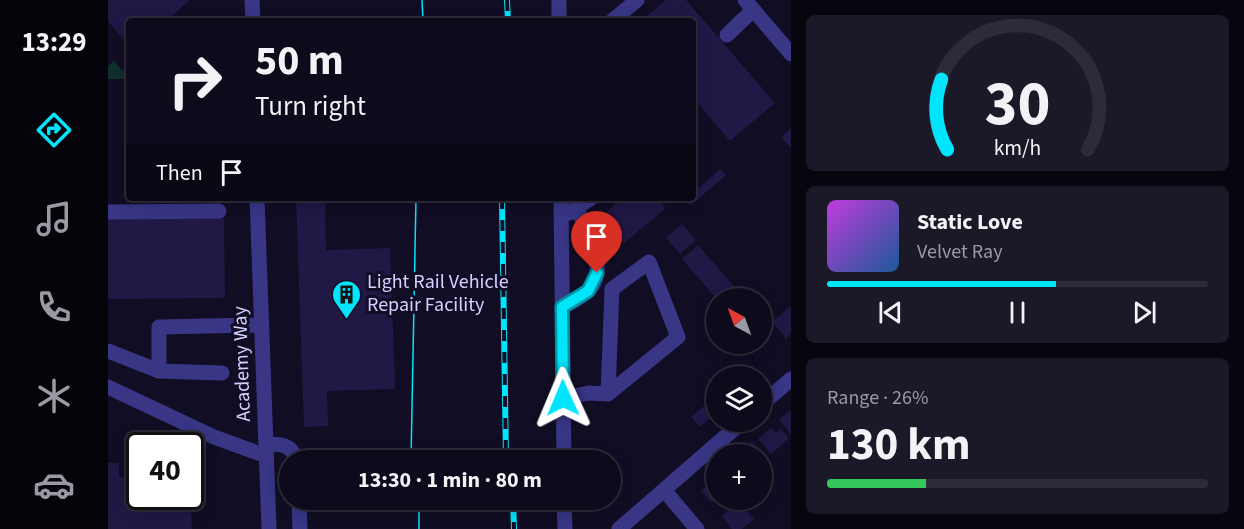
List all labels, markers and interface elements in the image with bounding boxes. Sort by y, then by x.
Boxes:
text: 13:29 [21,23,87,62]
text: 50 m [255,31,344,91]
icon: right [156,42,234,120]
text: 30 [985,60,1050,149]
text: Turn right [255,87,366,126]
icon: directions [33,109,75,151]
text: km/h [994,134,1041,165]
icon: arrive [215,156,248,189]
text: Then [156,157,203,189]
icon: music [33,198,75,240]
text: Static Love [917,206,1023,238]
pin [571,211,622,273]
icon: arrive [580,220,613,253]
text: Velvet Ray [917,238,1003,266]
place label: Light Rail Vehicle Repair Facility [367,268,509,319]
building icon: Light Rail Vehicle Repair Facility [330,278,362,320]
icon: phone [33,286,75,328]
north arrow [706,288,772,354]
map controls [706,288,772,510]
icon: previous [874,296,907,329]
icon: pause [1001,296,1034,329]
icon: next [1128,296,1161,329]
street label: Academy Way [226,305,258,422]
position arrow [531,366,595,430]
button: layers [706,366,772,432]
icon: climate [33,375,75,417]
text: Range · 26% [827,384,928,412]
text: 130 km [827,413,971,477]
speed limit sign: 40 [126,432,204,510]
button: + [706,444,772,510]
icon: car [33,464,75,506]
text: 13:30 · 1 min · 80 m [358,464,542,496]

